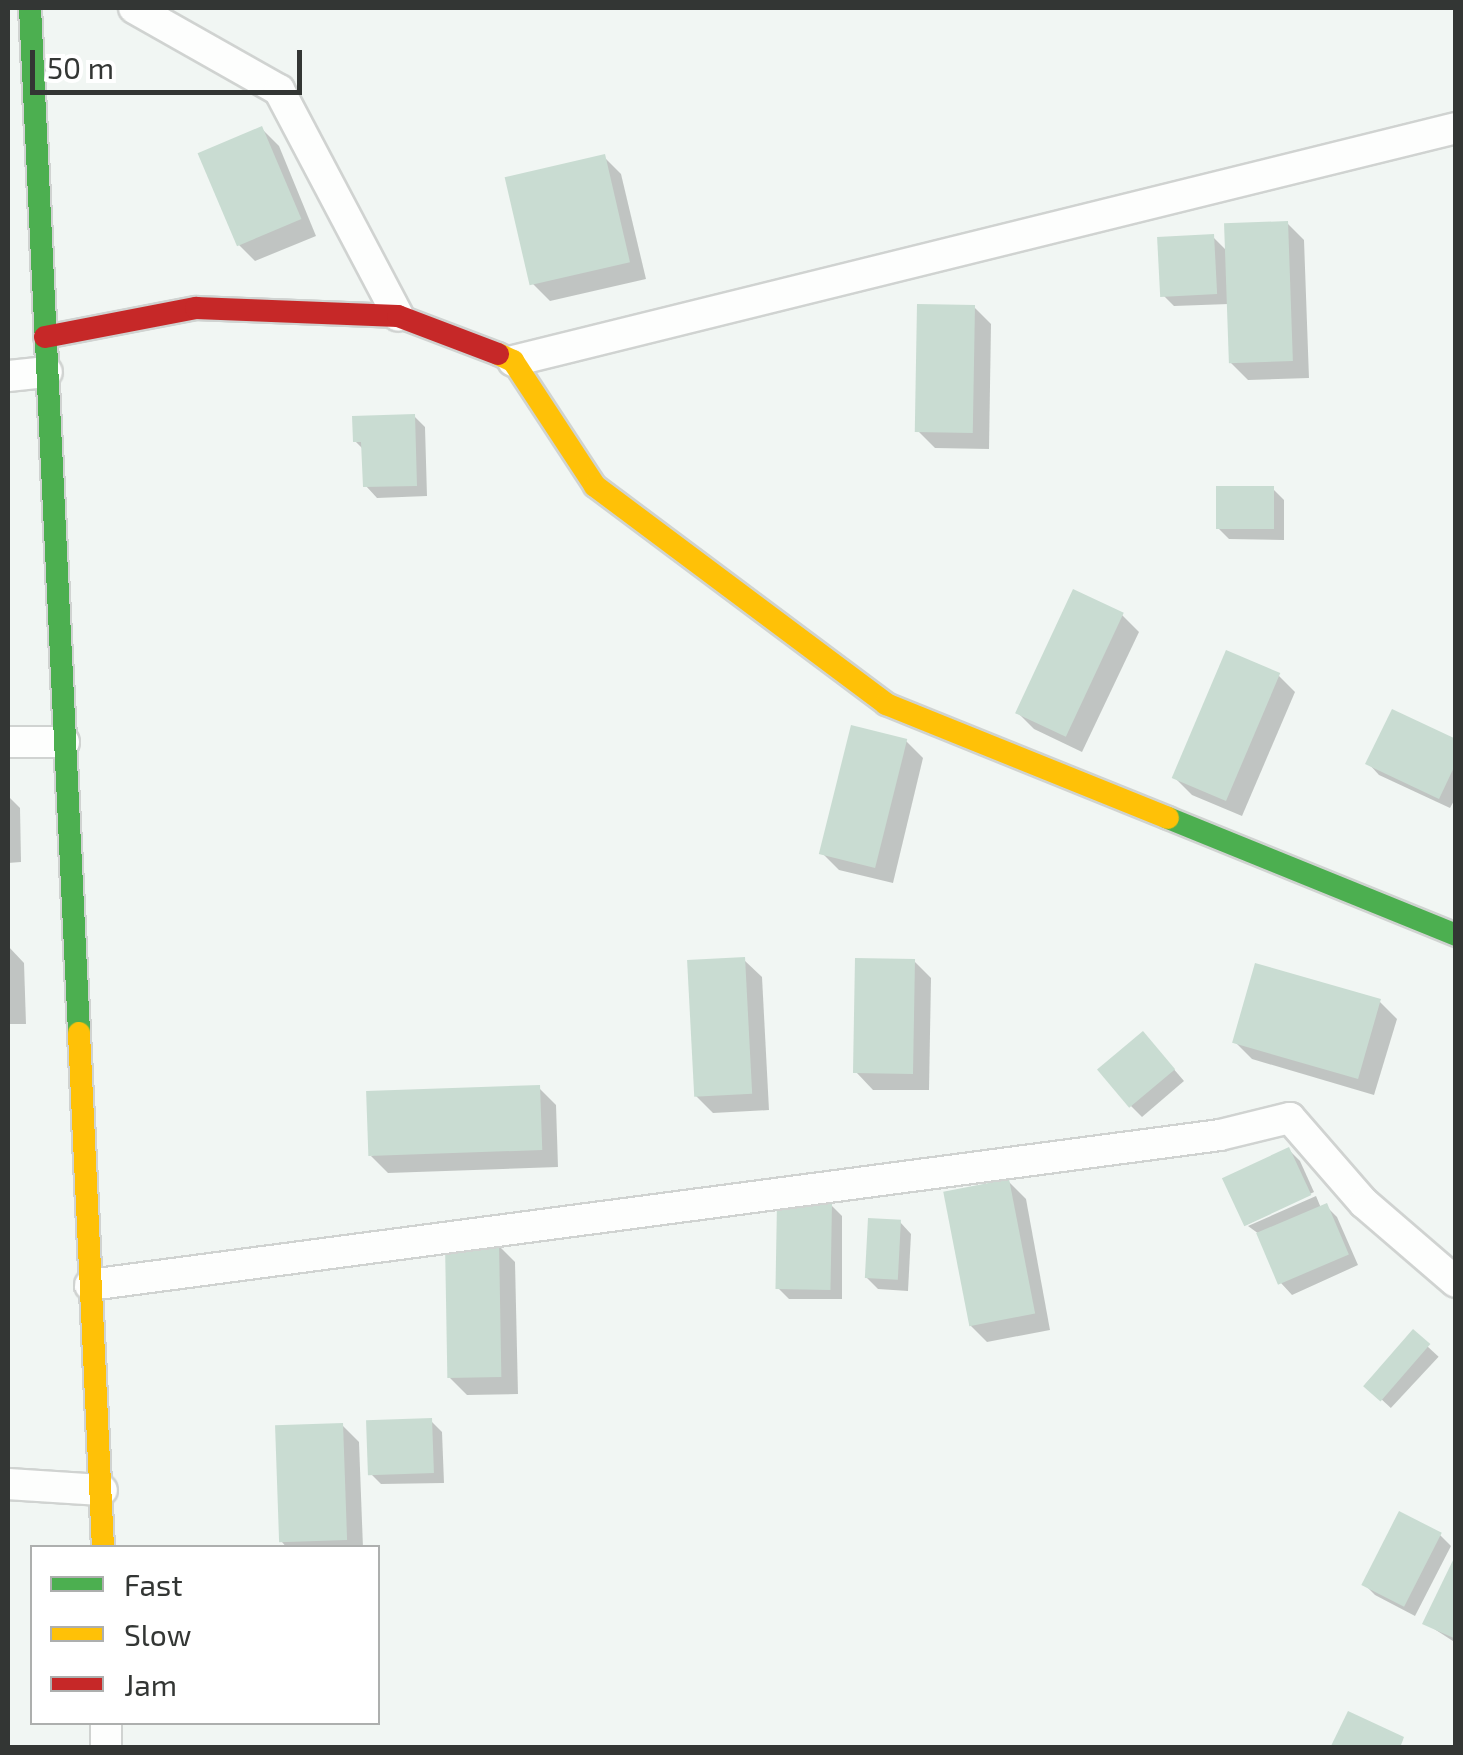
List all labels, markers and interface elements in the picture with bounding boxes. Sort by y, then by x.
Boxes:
scale bar [35,30,308,92]
text: 50 m [47,49,114,85]
legend [30,1545,380,1725]
text: Fast [124,1566,183,1602]
text: Slow [124,1616,191,1652]
text: Jam [124,1666,177,1702]

